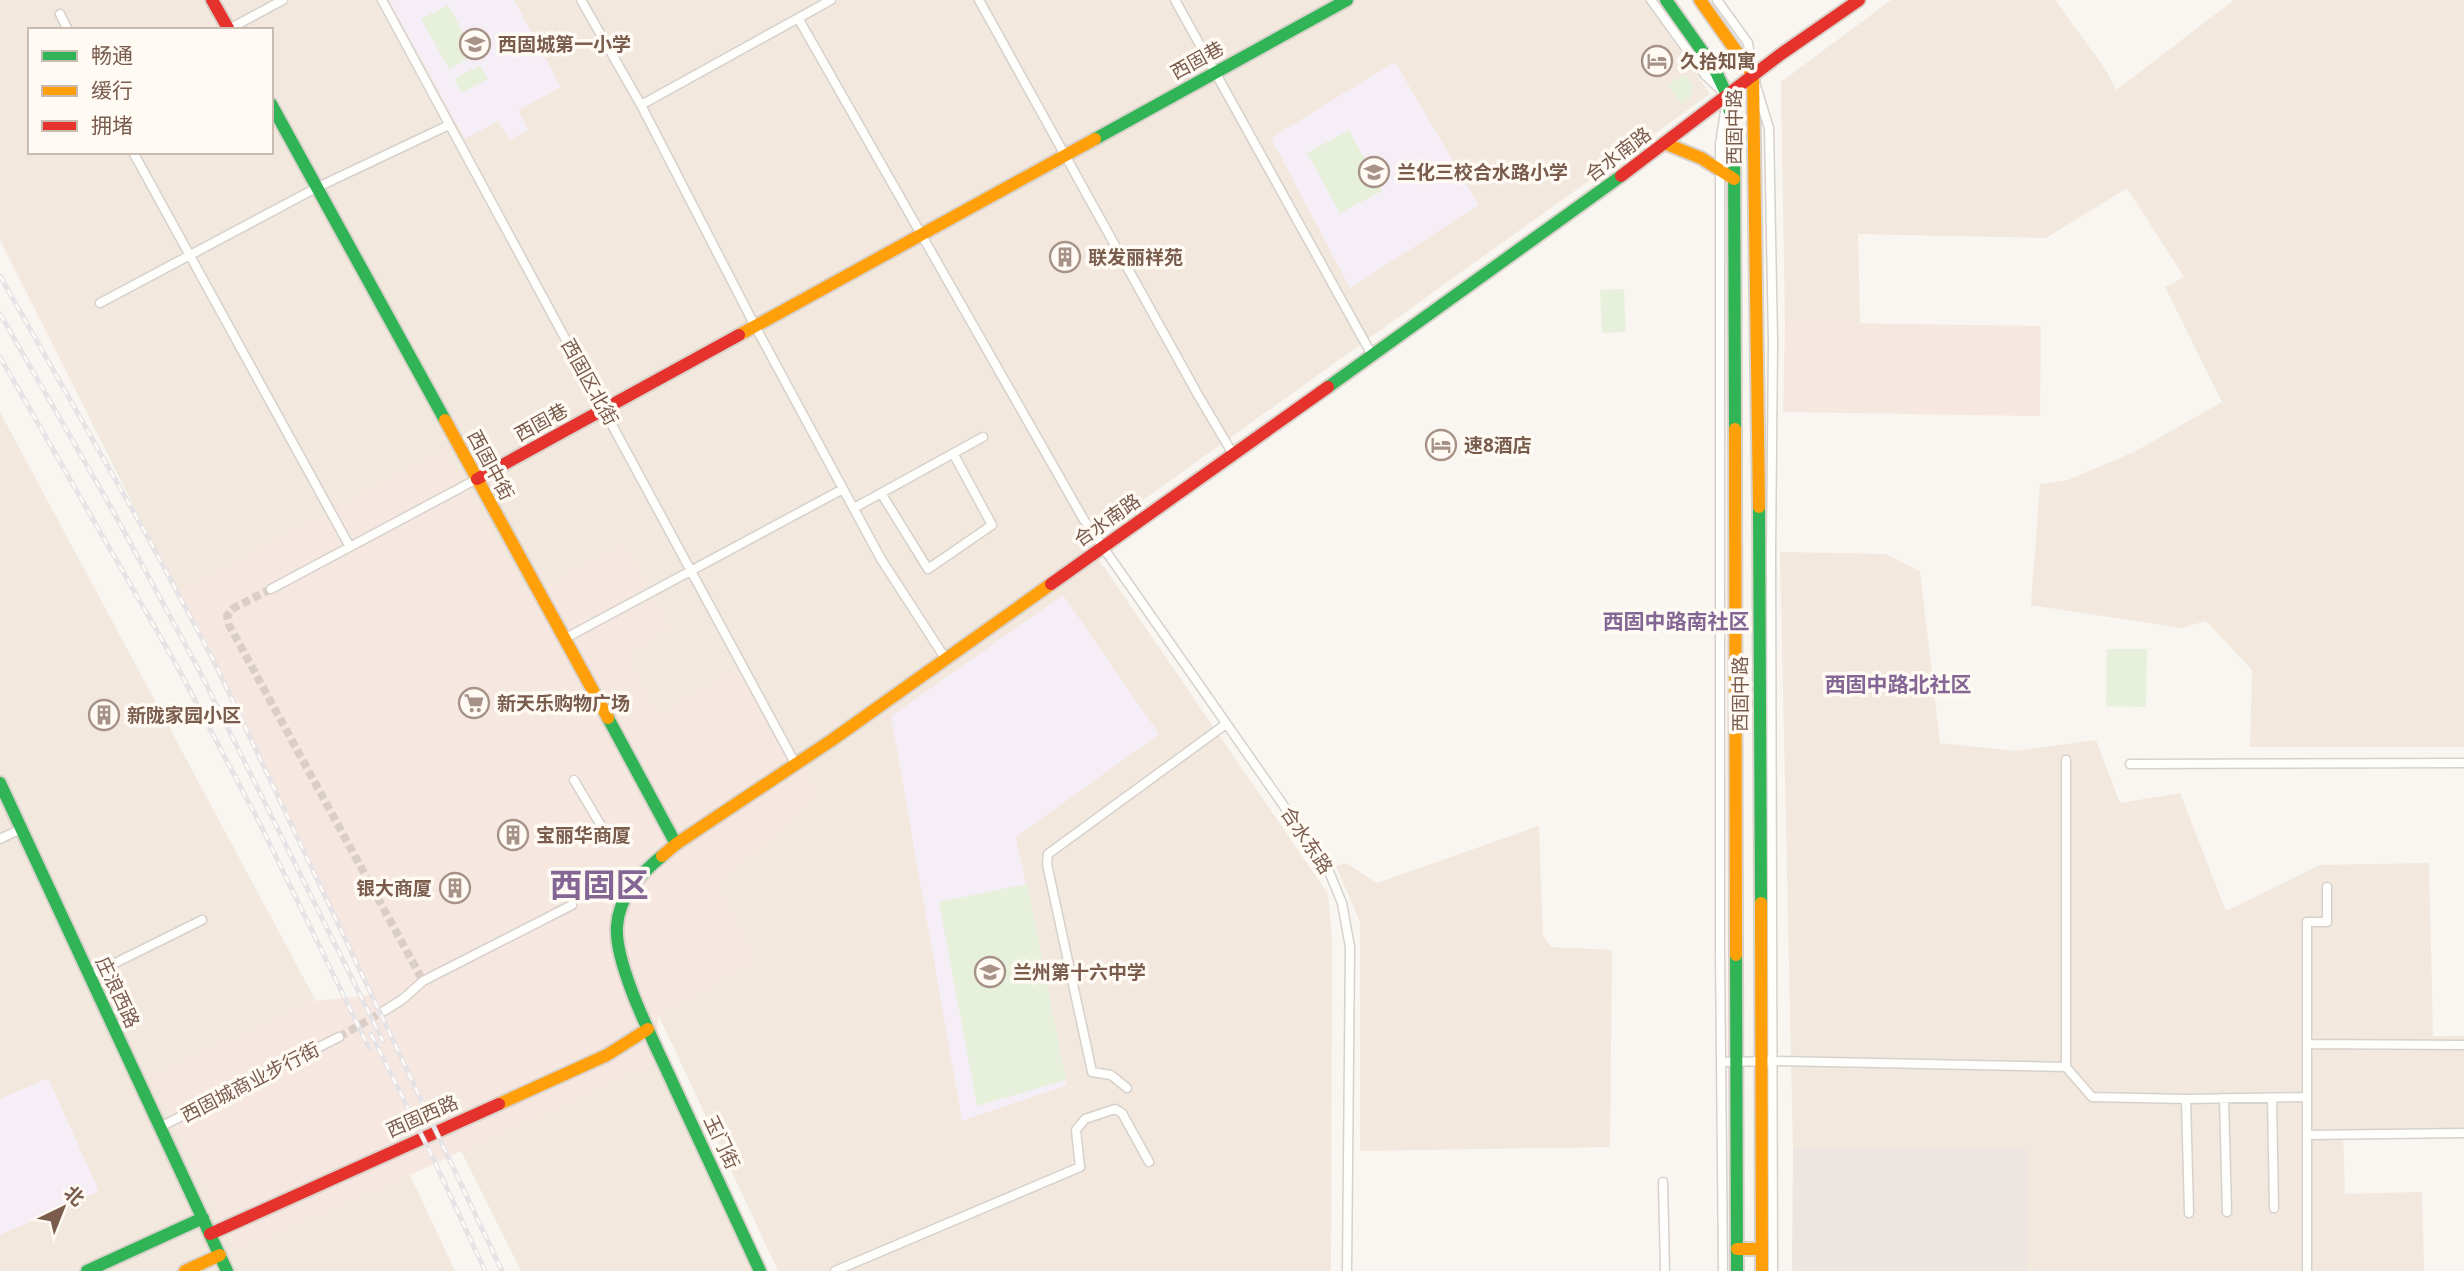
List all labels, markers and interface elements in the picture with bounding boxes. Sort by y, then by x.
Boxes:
school or university icon: 西固城第一小学 [458,27,492,61]
legend [28,28,273,154]
place label: 西固城第一小学 [498,31,631,57]
street label: 西固巷 [1166,35,1228,85]
text: 畅通 [91,41,133,69]
hotel icon: 久拾知寓 [1640,44,1674,78]
place label: 久拾知寓 [1680,48,1756,74]
text: 缓行 [91,76,133,104]
street label: 西固中路 [1721,89,1747,165]
text: 拥堵 [91,111,133,139]
street label: 合水南路 [1580,121,1656,187]
school or university icon: 兰化三校合水路小学 [1357,155,1391,189]
place label: 兰化三校合水路小学 [1397,159,1568,185]
building icon: 联发丽祥苑 [1048,240,1082,274]
place label: 联发丽祥苑 [1088,244,1183,270]
street label: 西固区北街 [556,334,624,430]
street label: 西固巷 [510,397,572,447]
street label: 西固中街 [462,425,520,505]
hotel icon: 速8酒店 [1424,428,1458,462]
place label: 速8酒店 [1464,432,1532,458]
street label: 合水南路 [1068,488,1146,552]
district label: 西固中路南社区 [1603,607,1750,635]
street label: 西固中路 [1727,656,1753,732]
district label: 西固中路北社区 [1825,670,1972,698]
supermarket icon: 新天乐购物广场 [457,686,491,720]
place label: 新天乐购物广场 [497,690,630,716]
building icon: 新陇家园小区 [87,698,121,732]
place label: 新陇家园小区 [127,702,241,728]
street label: 合水东路 [1275,801,1339,879]
building icon: 宝丽华商厦 [496,818,530,852]
place label: 宝丽华商厦 [536,822,631,848]
district label: 西固区 [550,862,649,907]
building icon: 银大商厦 [438,871,472,905]
place label: 银大商厦 [356,875,432,901]
street label: 庄浪西路 [90,952,146,1032]
school or university icon: 兰州第十六中学 [973,955,1007,989]
place label: 兰州第十六中学 [1013,959,1146,985]
street label: 西固城商业步行街 [176,1036,324,1128]
street label: 西固西路 [382,1089,462,1143]
street label: 玉门街 [698,1111,746,1173]
north arrow [28,1173,98,1243]
text: 北 [59,1180,90,1212]

